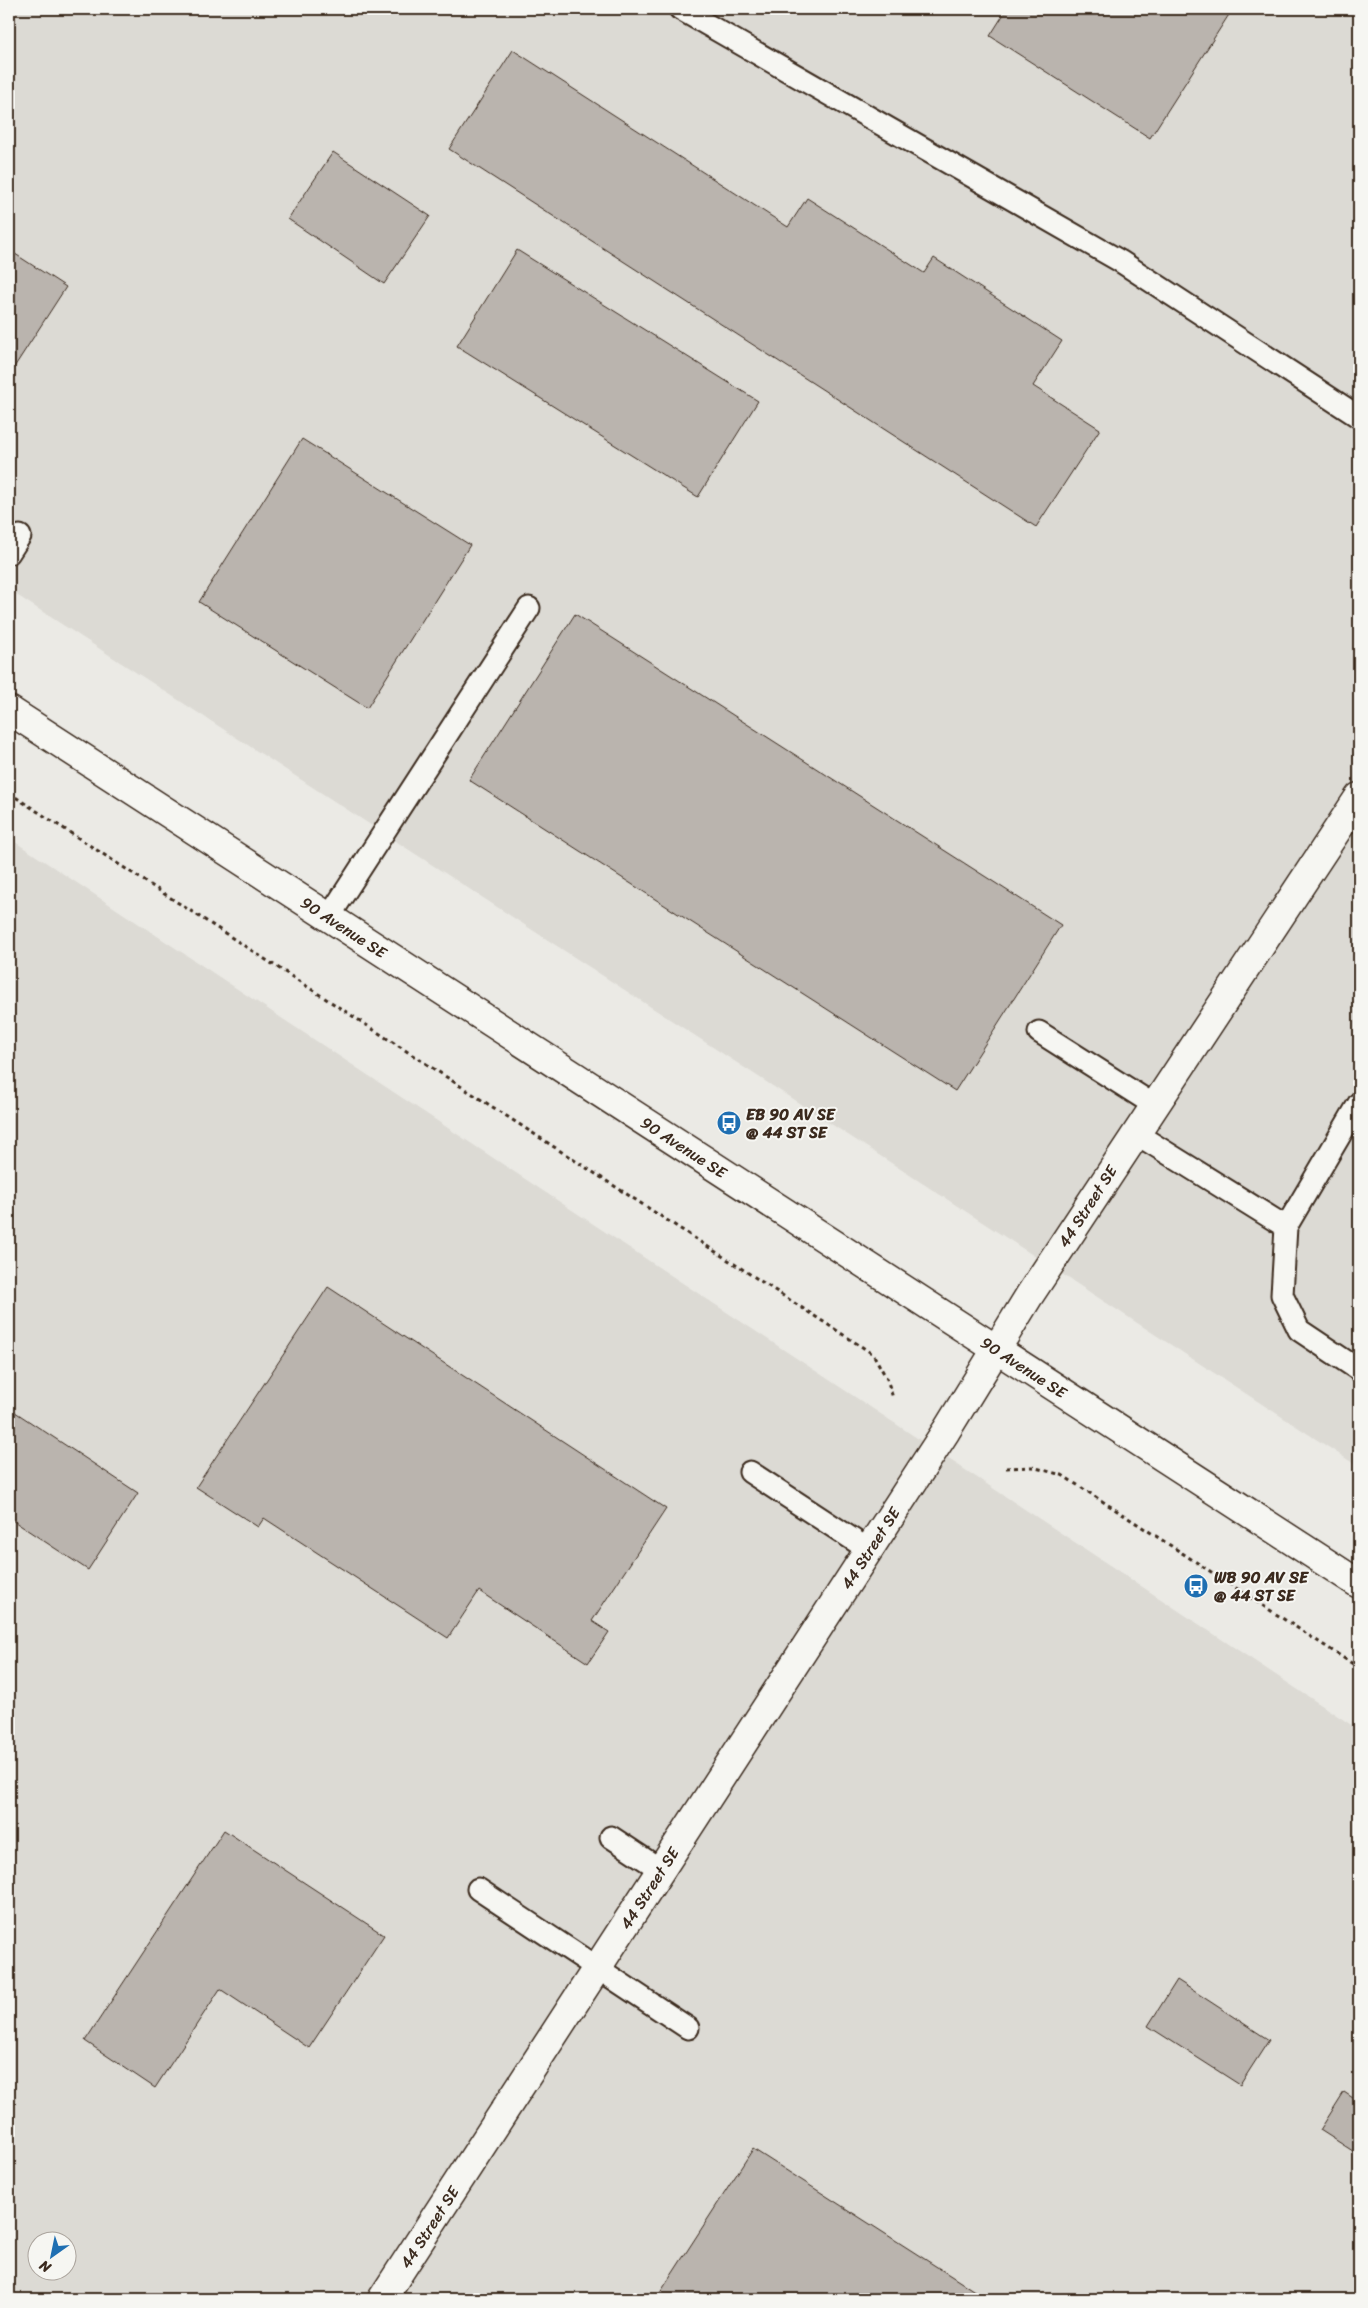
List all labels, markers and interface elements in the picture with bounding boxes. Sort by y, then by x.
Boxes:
street label: 90 Avenue SE [295,888,394,967]
place label: EB 90 AV SE @ 44 ST SE [746,1100,836,1147]
street label: 90 Avenue SE [635,1108,734,1187]
bus stop icon: EB 90 AV SE @ 44 ST SE [716,1110,742,1136]
street label: 44 Street SE [1050,1158,1126,1253]
street label: 90 Avenue SE [975,1328,1074,1407]
street label: 44 Street SE [833,1500,909,1595]
place label: WB 90 AV SE @ 44 ST SE [1214,1563,1309,1610]
bus stop icon: WB 90 AV SE @ 44 ST SE [1183,1573,1209,1599]
street label: 44 Street SE [612,1840,688,1935]
street label: 44 Street SE [392,2179,468,2274]
north arrow [28,2230,78,2280]
text: N [34,2253,57,2280]

